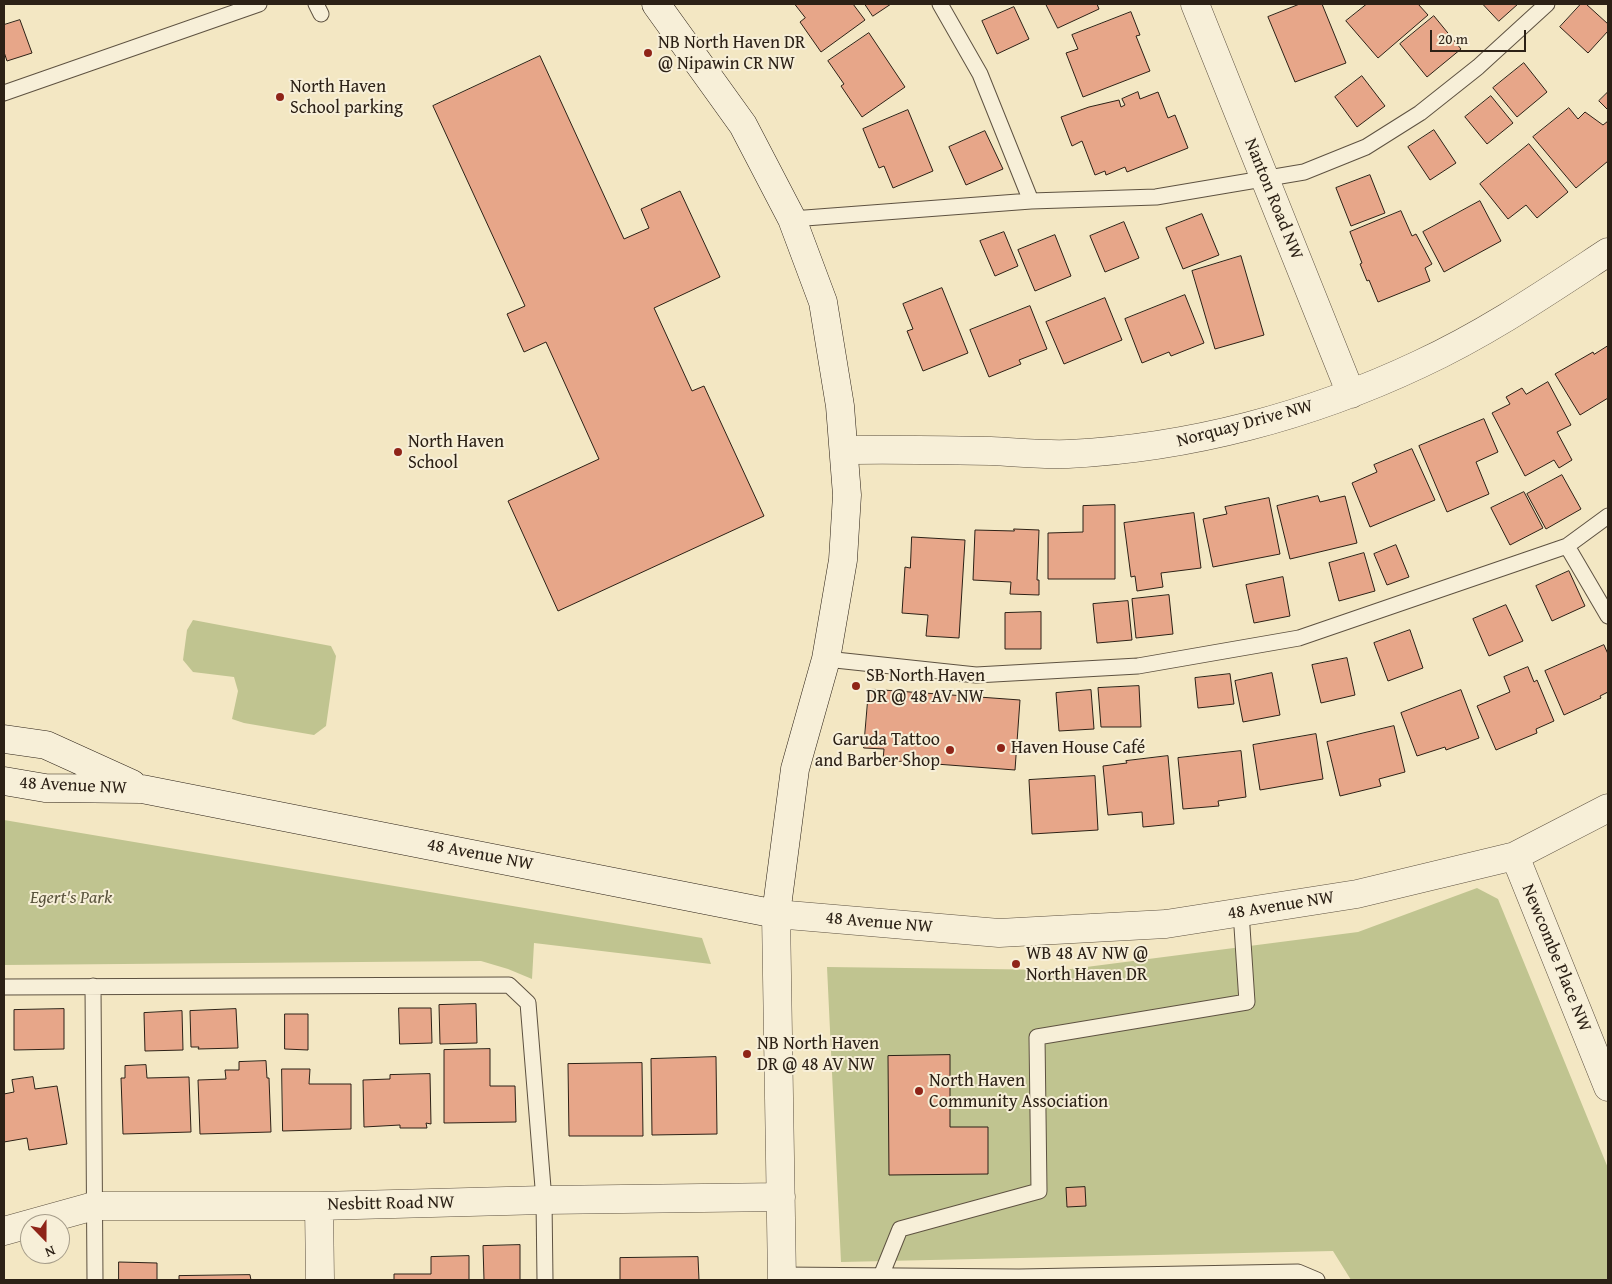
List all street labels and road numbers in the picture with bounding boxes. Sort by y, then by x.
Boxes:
street label: Nanton Road NW [1239,135,1307,263]
street label: Norquay Drive NW [1175,395,1315,453]
street label: 48 Avenue NW [19,772,127,800]
street label: 48 Avenue NW [425,834,535,876]
street label: Newcombe Place NW [1517,881,1595,1035]
street label: 48 Avenue NW [1226,887,1336,925]
street label: 48 Avenue NW [824,908,934,938]
street label: Nesbitt Road NW [327,1192,455,1216]

